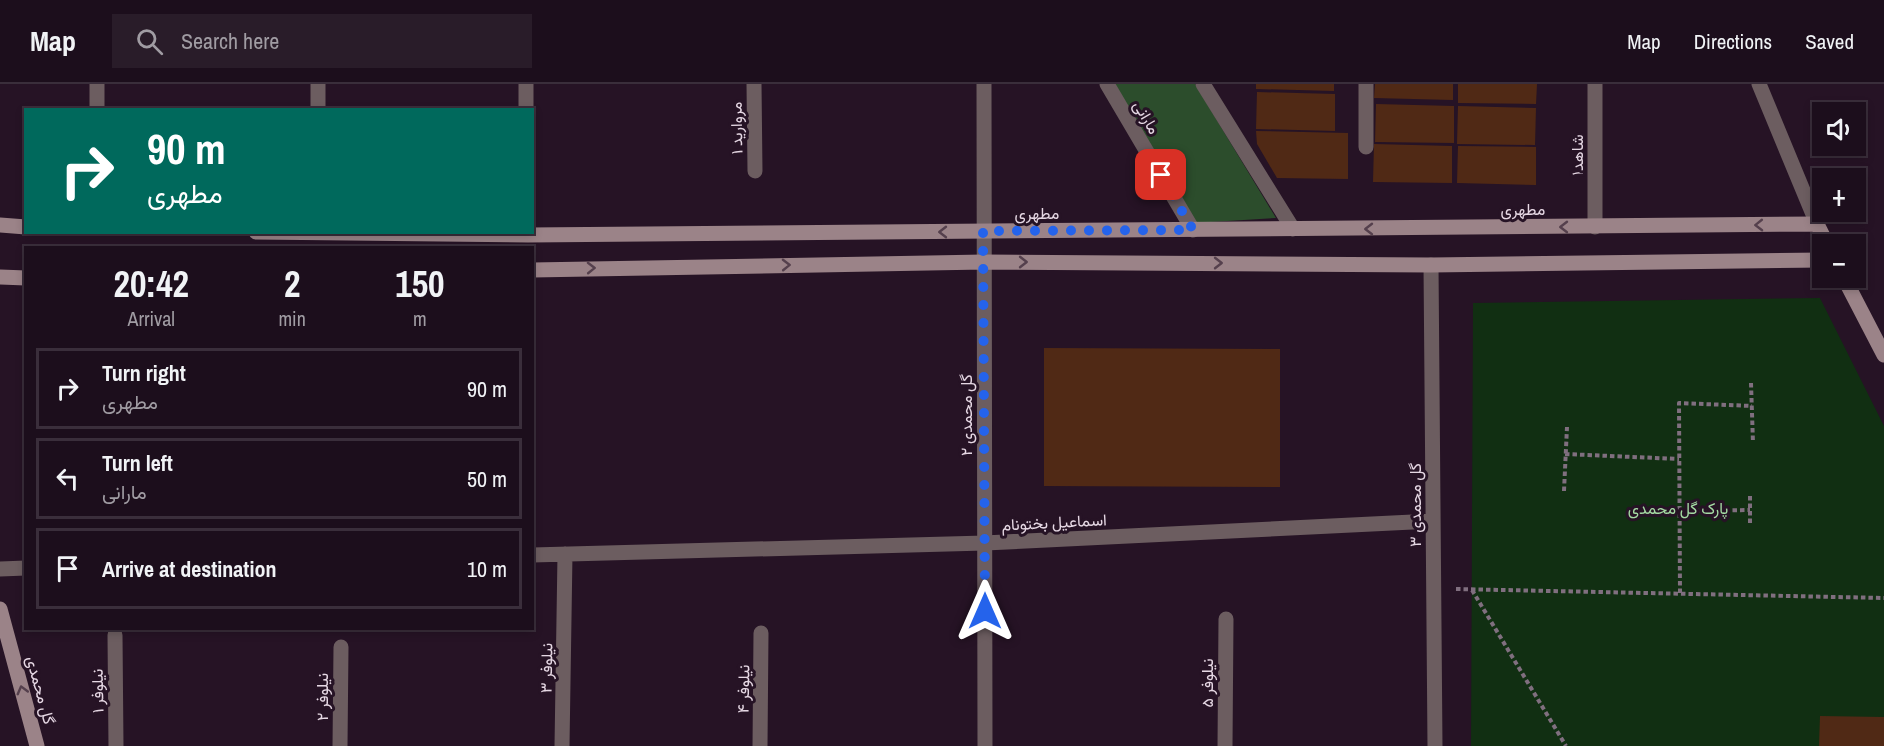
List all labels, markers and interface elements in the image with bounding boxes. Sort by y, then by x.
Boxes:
search box [112,14,532,68]
text: Map [30,22,76,60]
icon: search [133,25,166,58]
text: Search here [181,26,279,56]
text: Map [1627,27,1661,56]
text: Directions [1694,27,1772,56]
text: Saved [1805,27,1854,56]
street label: مارانی [1129,96,1165,138]
street label: مروارید ۱ [725,102,747,154]
map controls [1812,102,1866,288]
button: sound [1812,102,1866,156]
text: 90 m [147,121,226,177]
icon: right [48,132,126,210]
street label: شاهد۱ [1566,134,1588,176]
pin [1135,149,1186,200]
icon: arrive [1144,158,1177,191]
button: + [1812,168,1866,222]
text: مطهری [147,175,223,211]
street label: مطهری [1501,198,1545,220]
street label: مطهری [1015,202,1059,224]
one-way arrow [1754,219,1763,231]
one-way arrow [1559,221,1568,233]
one-way arrow [1364,222,1373,235]
one-way arrow [938,226,947,238]
button: − [1812,234,1866,288]
one-way arrow [1018,256,1027,268]
one-way arrow [1213,257,1222,269]
one-way arrow [781,259,790,271]
text: 20:42 [113,260,189,308]
text: 2 [284,260,300,308]
text: 150 [395,260,445,308]
one-way arrow [586,262,595,275]
text: Arrival [128,305,175,332]
text: min [278,305,306,332]
text: m [413,305,427,332]
text: Turn right [102,358,186,388]
icon: right [51,372,84,405]
text: 90 m [467,374,507,404]
street label: گل محمدی ۲ [955,374,977,456]
text: مطهری [102,388,158,415]
text: Turn left [102,448,173,478]
icon: left [51,462,84,495]
street label: گل محمدی ۳ [1404,463,1426,547]
text: 50 m [467,464,507,494]
text: مارانی [102,478,147,505]
park label: پارک گل محمدی [1628,497,1728,520]
street label: اسماعیل بختونام [1001,508,1107,536]
icon: arrive [51,552,84,585]
text: Arrive at destination [102,554,276,584]
text: 10 m [467,554,507,584]
position arrow [953,579,1017,643]
street label: نیلوفر ۳ [535,643,557,693]
street label: گل محمدی [21,653,61,727]
street label: نیلوفر ۵ [1196,658,1218,708]
street label: نیلوفر ۴ [732,664,754,714]
street label: نیلوفر ۱ [86,669,108,713]
street label: نیلوفر ۲ [311,673,333,721]
one-way arrow [17,685,29,695]

